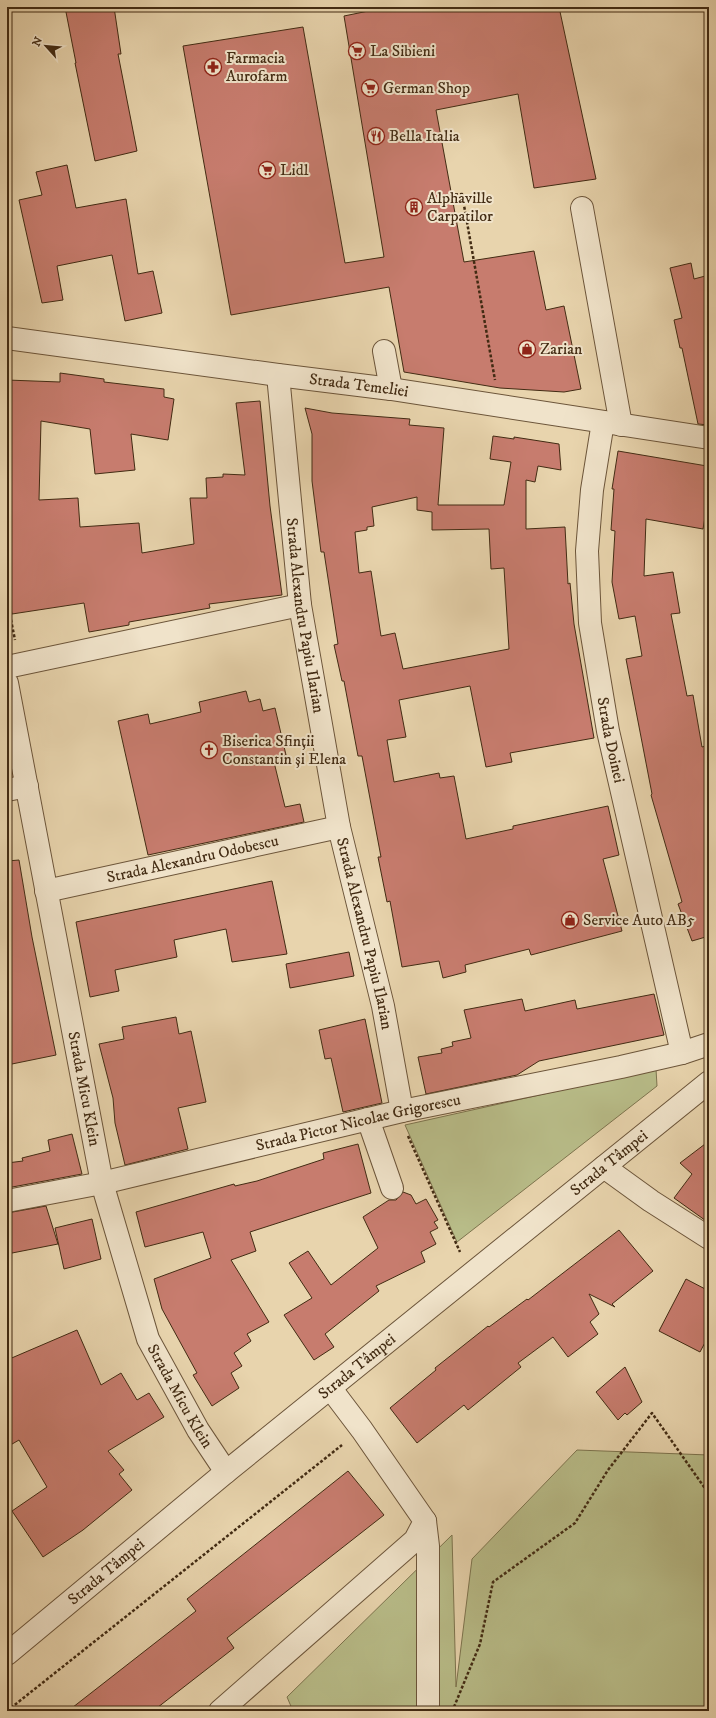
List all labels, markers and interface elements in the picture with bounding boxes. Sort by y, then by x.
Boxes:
north arrow [26,26,66,66]
text: N [30,35,46,49]
supermarket icon: La Sibieni [347,41,367,61]
place label: La Sibieni [370,41,435,61]
place label: Farmacia Aurofarm [226,48,287,86]
pharmacy icon: Farmacia Aurofarm [203,57,223,77]
supermarket icon: German Shop [360,78,380,98]
place label: German Shop [383,78,470,98]
restaurant icon: Bella Italia [366,126,386,146]
place label: Bella Italia [389,126,460,146]
supermarket icon: Lidl [257,160,277,180]
place label: Lidl [280,160,309,180]
place label: Alphaville Carpatilor [427,188,493,226]
building icon: Alphaville Carpatilor [404,197,424,217]
shop icon: Zarian [517,339,537,359]
place label: Zarian [540,339,583,359]
street label: Strada Temeliei [308,369,410,402]
street label: Strada Alexandru Papiu Ilarian [282,517,329,715]
street label: Strada Doinei [592,695,630,785]
place label: Biserica Sfinții Constantin și Elena [222,731,346,769]
church icon: Biserica Sfinții Constantin și Elena [199,740,219,760]
street label: Strada Alexandru Odobescu [105,830,281,887]
street label: Strada Alexandru Papiu Ilarian [332,835,397,1032]
shop icon: Service Auto AB5 [560,910,580,930]
place label: Service Auto AB5 [583,910,695,930]
street label: Strada Micu Klein [63,1030,105,1148]
street label: Strada Pictor Nicolae Grigorescu [254,1089,463,1156]
street label: Strada Tâmpei [566,1125,652,1200]
street label: Strada Tâmpei [314,1329,400,1404]
street label: Strada Micu Klein [143,1340,218,1453]
street label: Strada Tâmpei [64,1534,149,1609]

